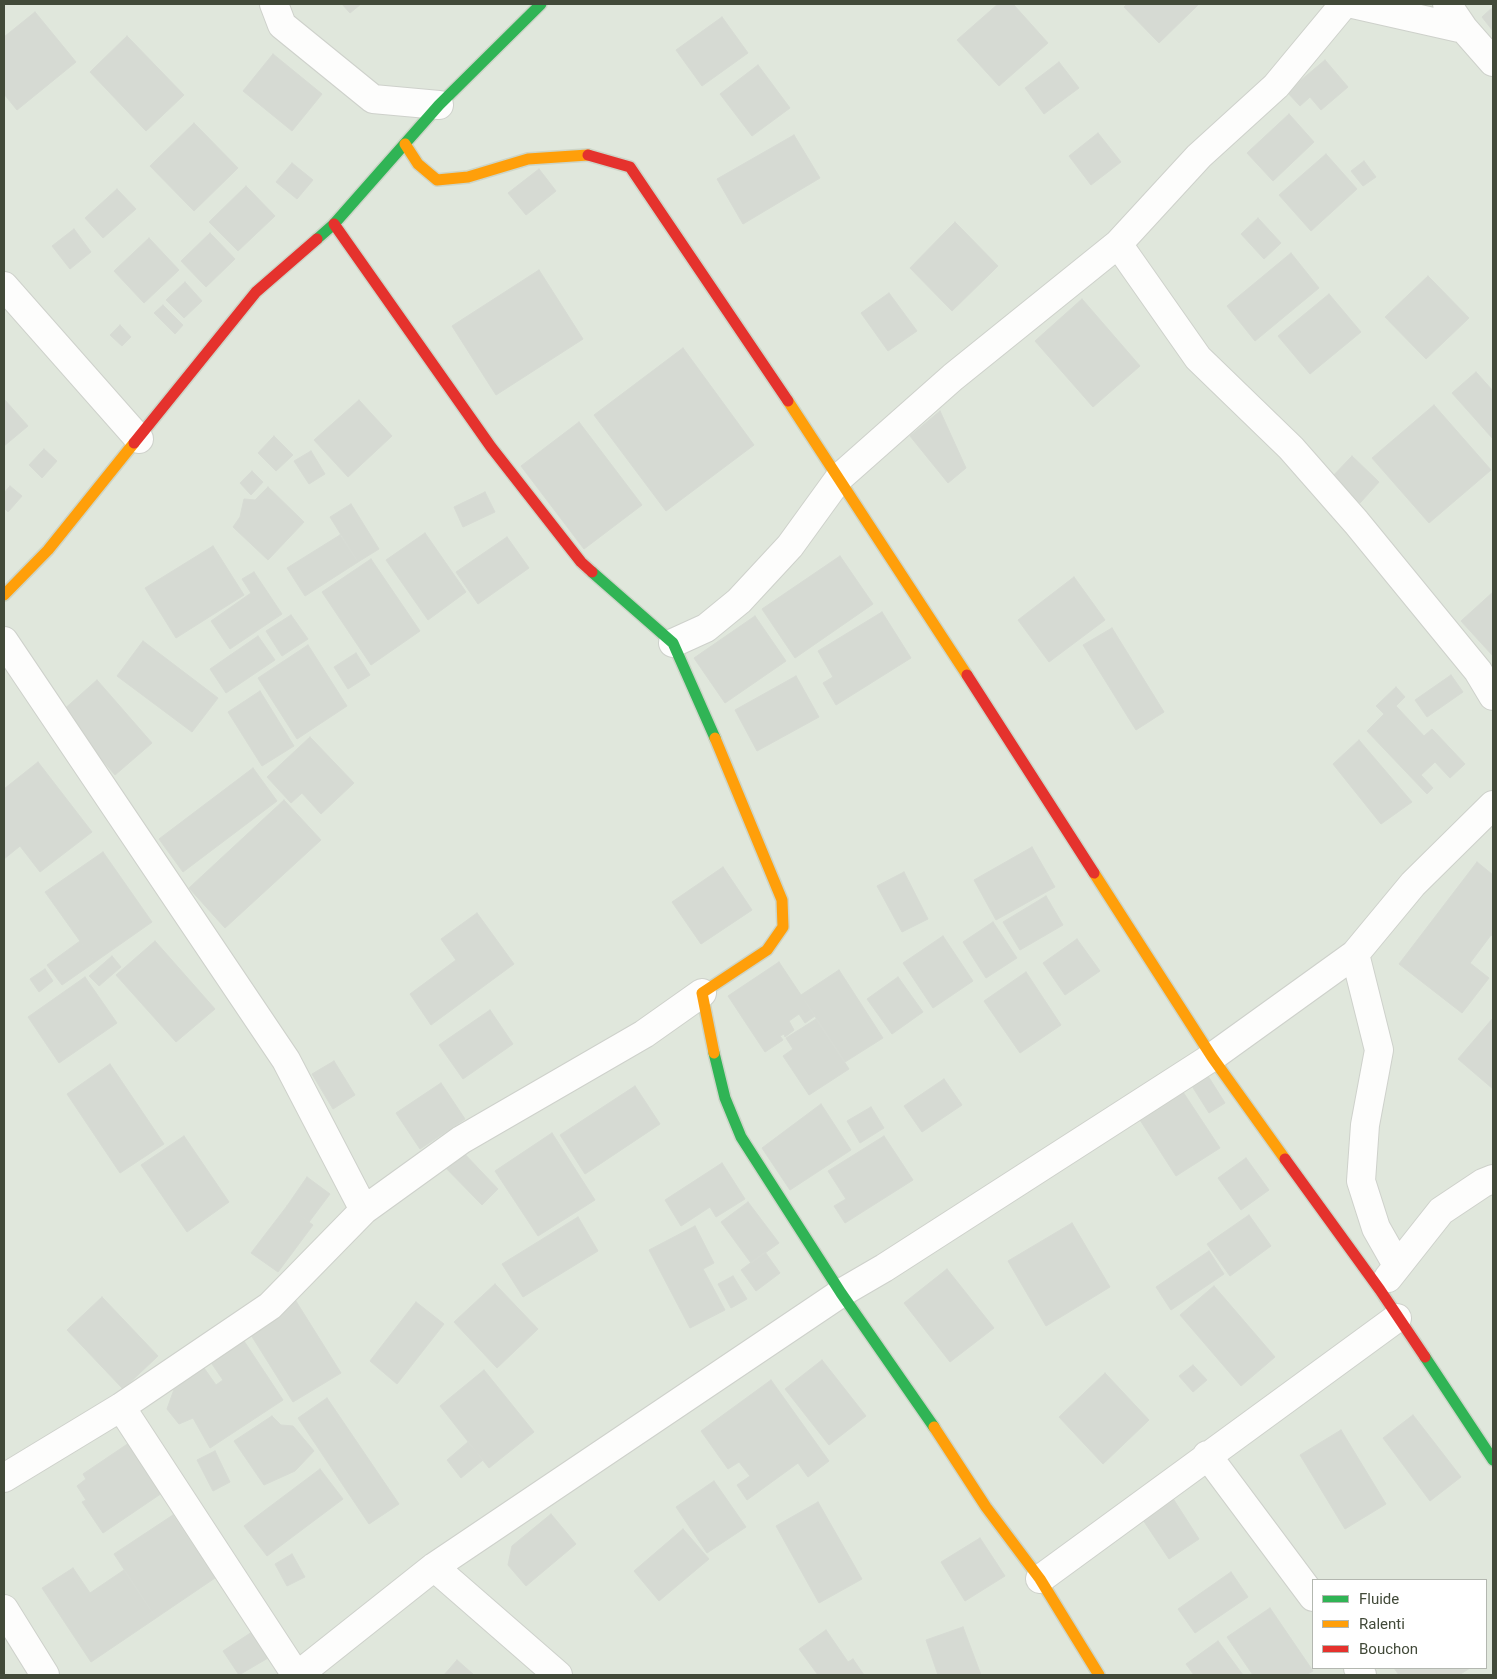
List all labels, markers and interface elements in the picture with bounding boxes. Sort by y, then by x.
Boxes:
legend [1312,1579,1487,1669]
text: Fluide [1359,1590,1399,1608]
text: Ralenti [1359,1615,1405,1633]
text: Bouchon [1359,1640,1418,1658]

